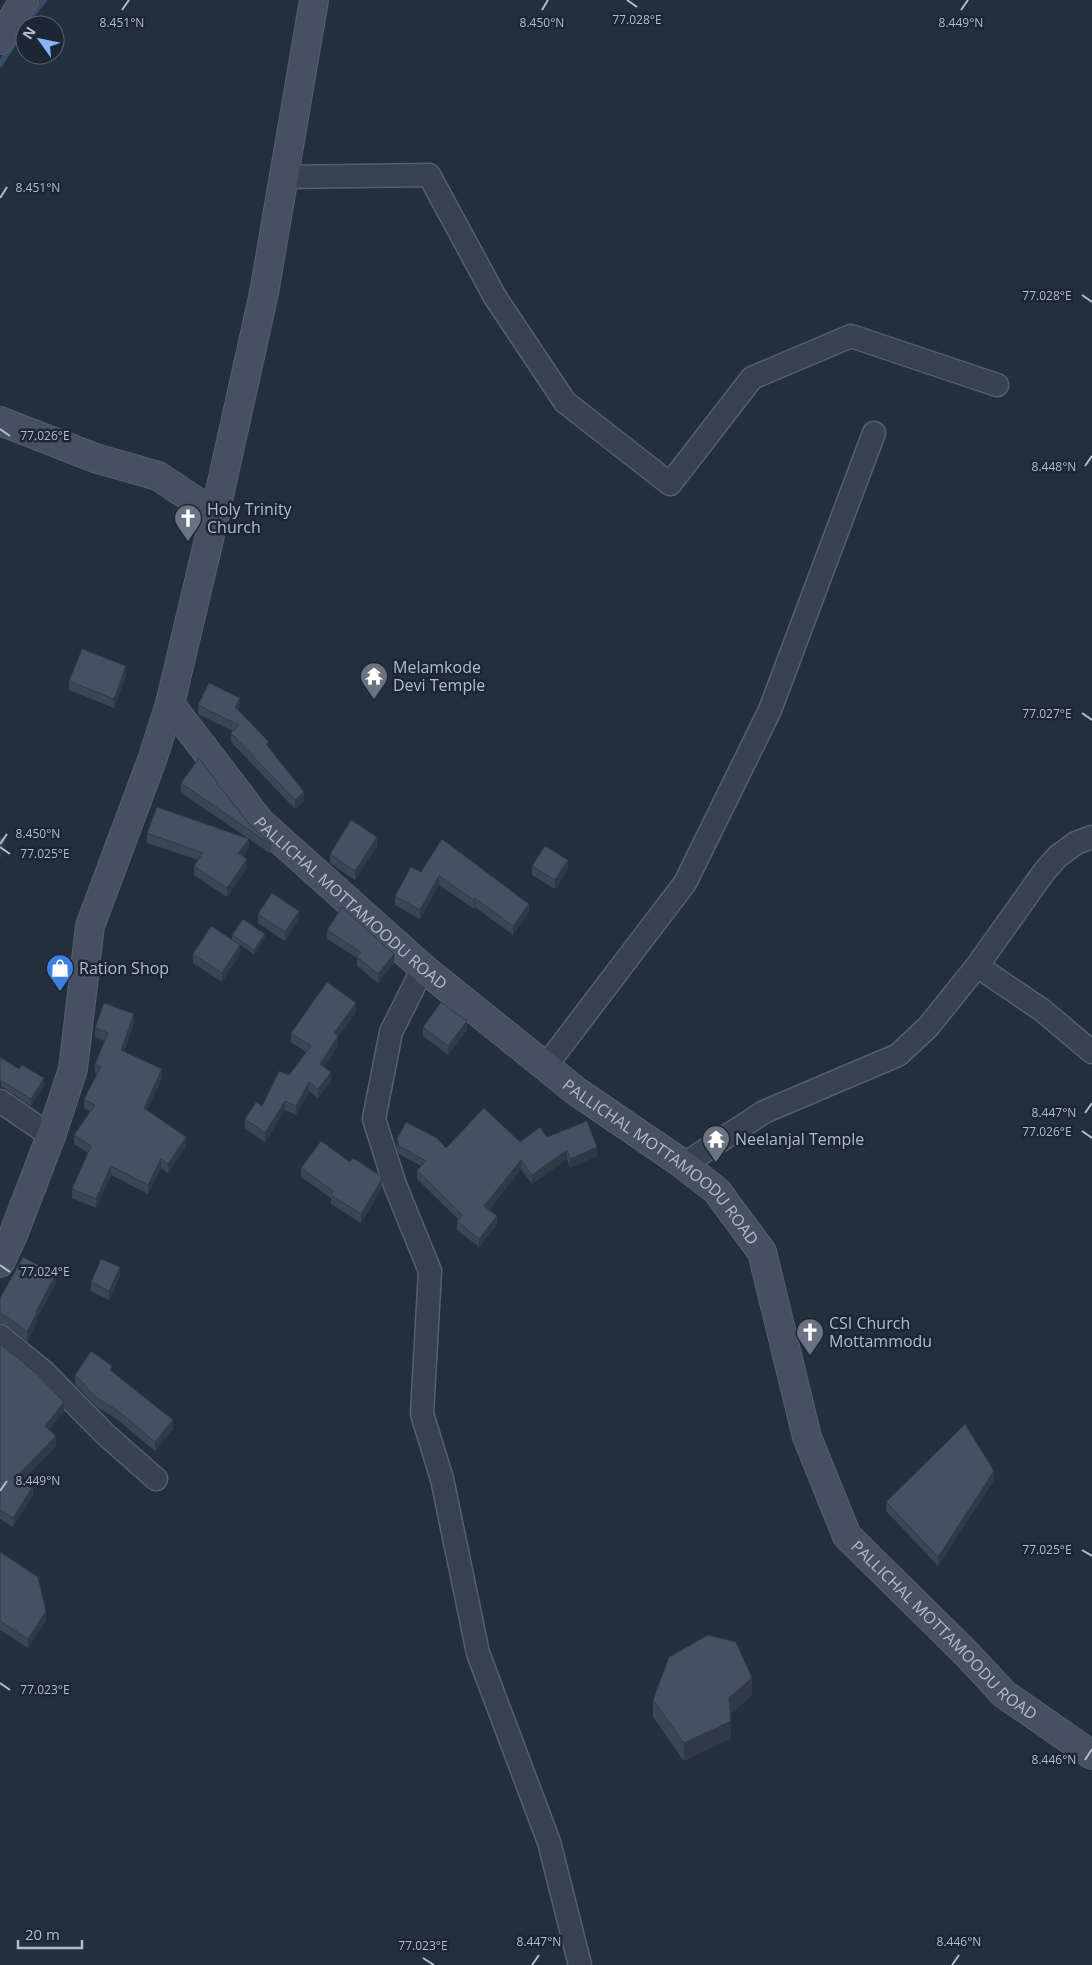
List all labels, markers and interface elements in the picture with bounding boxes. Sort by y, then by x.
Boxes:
text: 77.028°E [612,11,662,28]
text: 8.451°N [100,14,144,31]
text: 8.450°N [520,14,564,31]
text: 8.449°N [939,14,983,31]
north arrow [15,15,65,65]
text: N [18,23,40,43]
text: 8.451°N [16,179,60,196]
text: 77.028°E [1022,287,1072,304]
text: 77.026°E [20,427,70,444]
text: 8.448°N [1032,458,1076,475]
place label: Holy Trinity Church [207,498,293,538]
church icon: Holy Trinity Church [173,503,203,542]
place label: Melamkode Devi Temple [393,656,485,696]
temple icon: Melamkode Devi Temple [359,661,389,700]
text: 77.027°E [1022,705,1072,722]
street label: PALLICHAL MOTTAMOODU ROAD [249,812,452,994]
text: 8.450°N [16,825,60,842]
text: 77.025°E [20,845,70,862]
shop icon: Ration Shop [45,953,75,992]
place label: Ration Shop [79,957,169,979]
street label: PALLICHAL MOTTAMOODU ROAD [558,1074,764,1249]
text: 8.447°N [1032,1104,1076,1121]
text: 77.026°E [1022,1123,1072,1140]
temple icon: Neelanjal Temple [701,1124,731,1163]
place label: Neelanjal Temple [735,1128,864,1150]
text: 77.024°E [20,1263,70,1280]
place label: CSI Church Mottammodu [829,1312,932,1352]
church icon: CSI Church Mottammodu [795,1317,825,1356]
text: 8.449°N [16,1472,60,1489]
street label: PALLICHAL MOTTAMOODU ROAD [847,1535,1042,1725]
text: 77.025°E [1022,1541,1072,1558]
text: 77.023°E [20,1681,70,1698]
text: 8.446°N [1032,1751,1076,1768]
scale bar [18,1918,81,1950]
text: 20 m [25,1924,60,1944]
text: 8.447°N [517,1933,561,1950]
text: 8.446°N [937,1933,981,1950]
text: 77.023°E [398,1937,448,1954]

